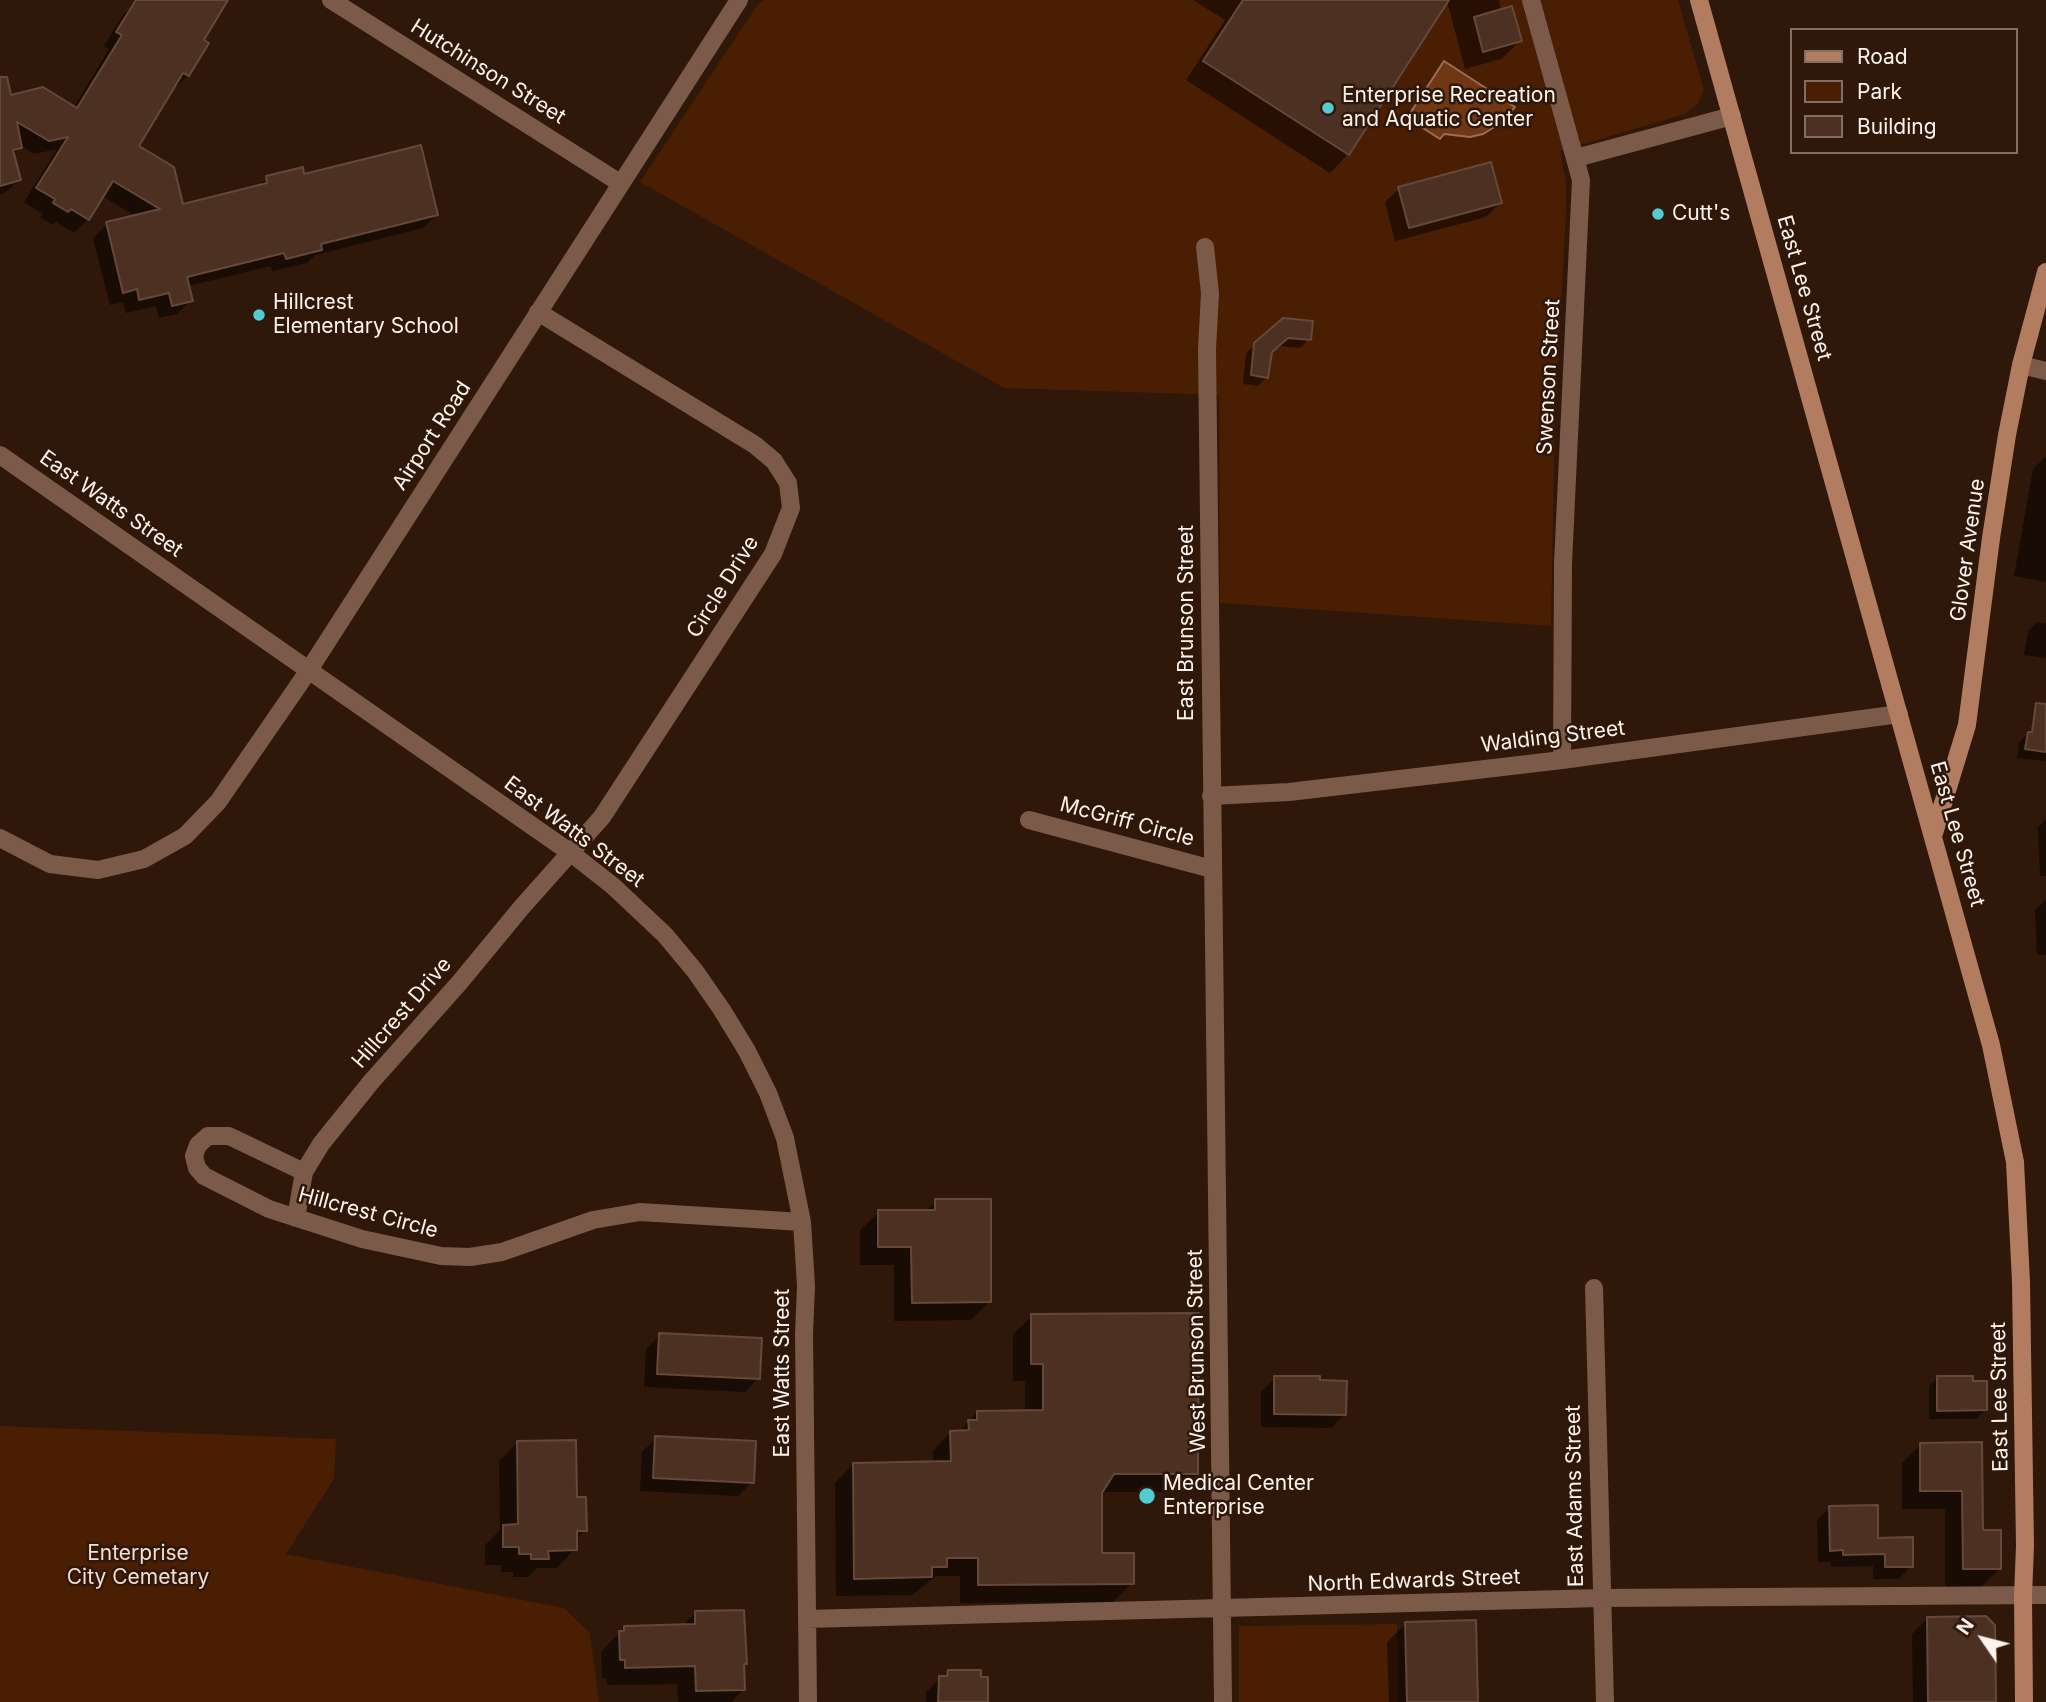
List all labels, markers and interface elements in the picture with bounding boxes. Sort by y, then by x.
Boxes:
street label: Hutchinson Street [406,14,570,130]
legend [1790,28,2018,154]
text: Road [1857,44,1908,69]
text: Park [1857,79,1902,104]
place label: Enterprise Recreation and Aquatic Center [1342,83,1556,133]
marker: Enterprise Recreation and Aquatic Center [1320,100,1336,116]
text: Building [1857,114,1937,139]
place label: Cutt's [1672,201,1730,227]
marker: Cutt's [1650,206,1666,222]
street label: East Lee Street [1771,213,1837,363]
place label: Hillcrest Elementary School [273,290,459,340]
street label: Swenson Street [1532,298,1566,456]
marker: Hillcrest Elementary School [251,307,267,323]
street label: Airport Road [387,377,477,495]
street label: East Watts Street [35,445,187,563]
street label: Glover Avenue [1945,477,1991,623]
street label: East Brunson Street [1174,525,1200,721]
street label: Circle Drive [682,531,764,643]
street label: Walding Street [1480,716,1626,758]
street label: East Lee Street [1924,759,1990,909]
street label: East Watts Street [499,771,649,893]
street label: McGriff Circle [1057,792,1197,852]
street label: Hillcrest Drive [347,952,457,1074]
street label: Hillcrest Circle [295,1182,441,1244]
street label: West Brunson Street [1183,1249,1211,1453]
street label: East Watts Street [770,1289,796,1457]
street label: East Lee Street [1986,1322,2014,1472]
street label: East Adams Street [1561,1405,1589,1587]
place label: Medical Center Enterprise [1163,1471,1314,1521]
marker: Medical Center Enterprise [1137,1486,1157,1506]
park label: Enterprise City Cemetary [67,1541,209,1591]
street label: North Edwards Street [1307,1565,1521,1597]
north arrow [1948,1604,2018,1674]
text: N [1952,1614,1979,1639]

